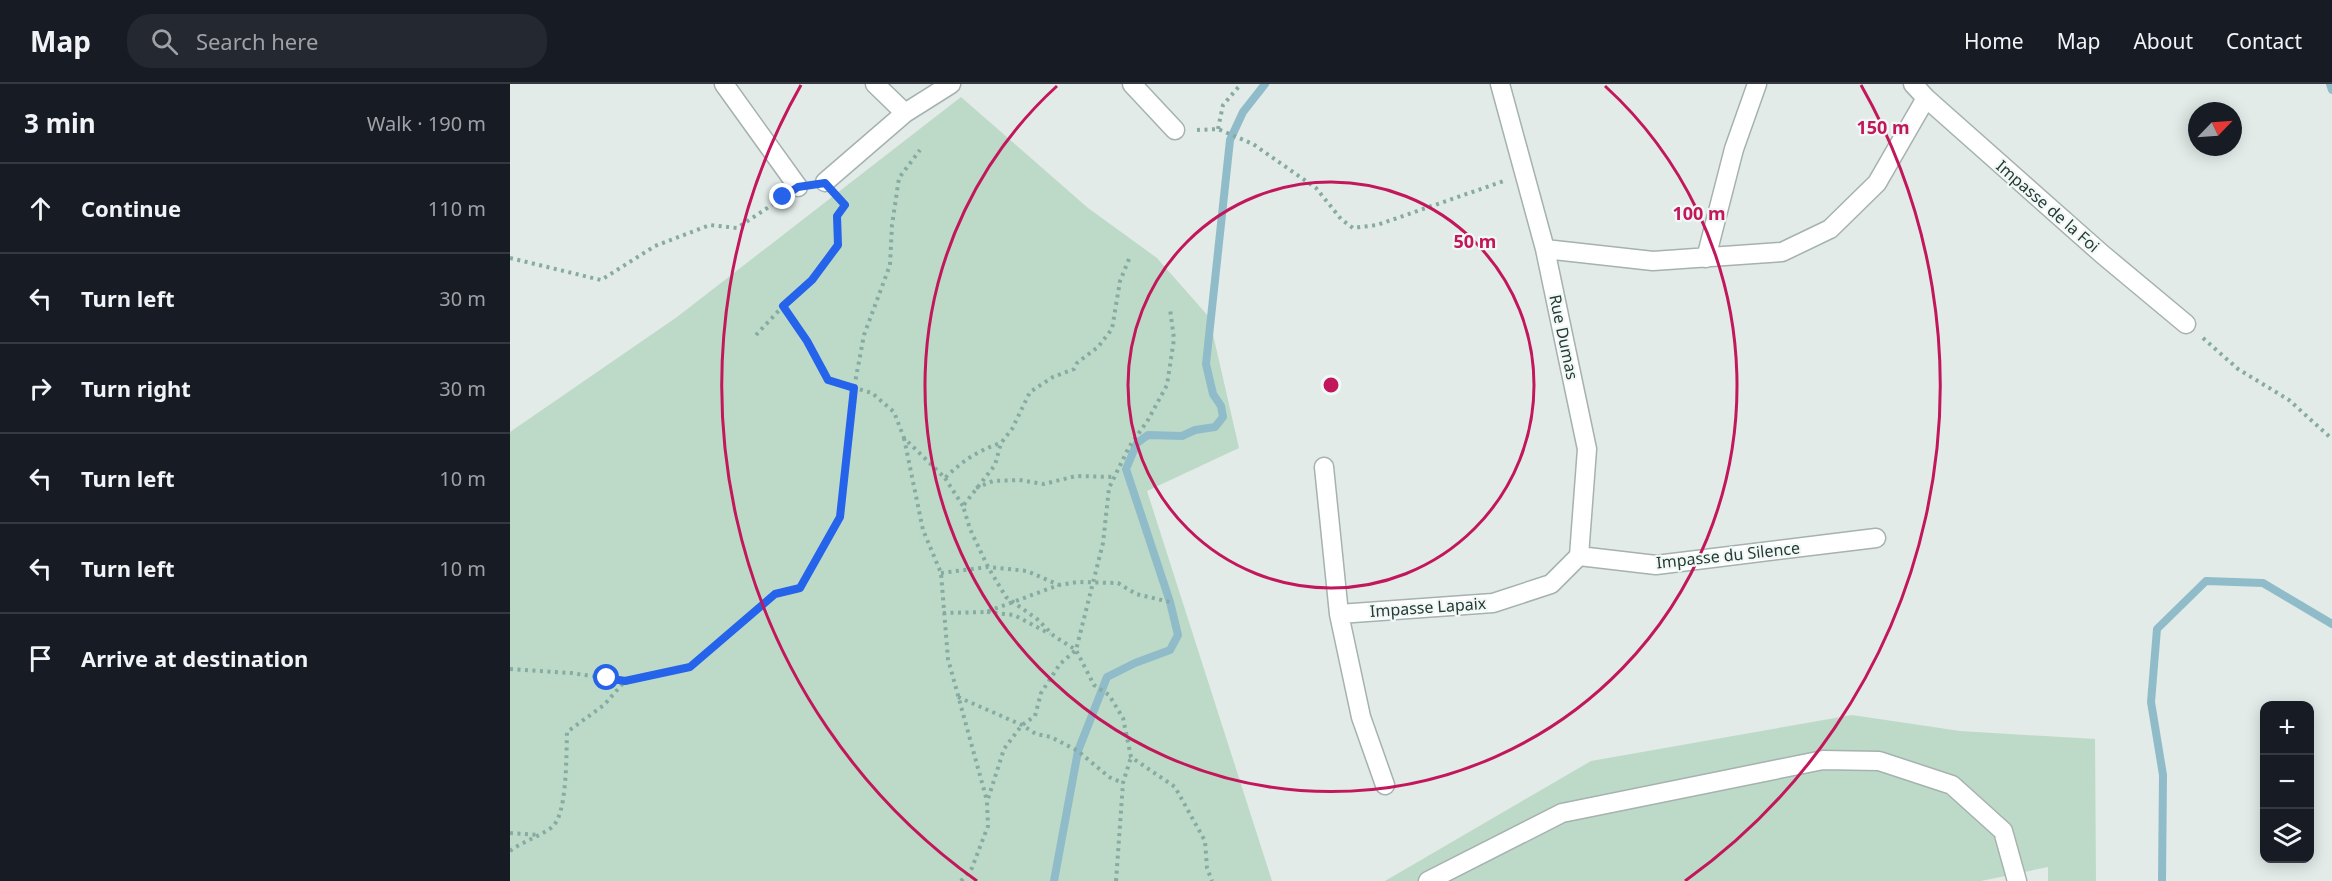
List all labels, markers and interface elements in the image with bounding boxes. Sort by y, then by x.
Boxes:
search box [127,14,547,68]
text: Map [30,22,91,60]
icon: search [148,25,181,58]
text: Search here [196,26,318,56]
text: Home [1964,27,2024,55]
text: Map [2057,27,2100,55]
text: About [2133,27,2193,55]
text: Contact [2226,27,2302,55]
north arrow [2188,102,2242,156]
text: 3 min [24,105,96,141]
text: Walk · 190 m [367,110,486,137]
text: 150 m [1856,115,1910,139]
street label: Impasse de la Foi [1992,155,2104,257]
route end [769,183,795,209]
icon: ahead [24,192,57,225]
text: Continue [81,193,181,223]
text: 110 m [428,195,486,222]
text: 100 m [1672,201,1726,225]
text: 50 m [1454,229,1496,253]
icon: left [24,282,57,315]
text: Turn left [81,283,175,313]
text: 30 m [439,285,486,312]
street label: Rue Dumas [1544,293,1584,381]
icon: right [24,372,57,405]
text: Turn right [81,373,191,403]
text: 30 m [439,375,486,402]
centre of rings [1321,375,1341,395]
icon: left [24,462,57,495]
text: Turn left [81,463,175,493]
text: 10 m [439,465,486,492]
street label: Impasse du Silence [1655,537,1801,573]
icon: left [24,552,57,585]
text: Turn left [81,553,175,583]
text: 10 m [439,555,486,582]
street label: Impasse Lapaix [1369,592,1487,622]
icon: arrive [24,642,57,675]
text: Arrive at destination [81,643,308,673]
route start [593,664,619,690]
map controls [2260,701,2314,863]
button: + [2260,701,2314,755]
button: − [2260,755,2314,809]
button: layers [2260,809,2314,863]

